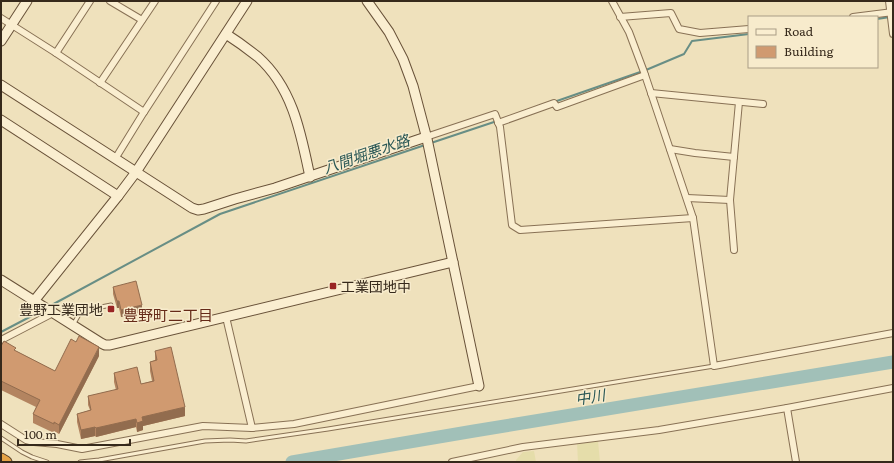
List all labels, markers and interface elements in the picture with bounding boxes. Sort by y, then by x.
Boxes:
legend [748,16,878,68]
text: Road [784,22,814,40]
text: Building [784,42,834,60]
water label: 八間堀悪水路 [320,127,414,179]
place label: 工業団地中 [341,276,411,296]
marker: 工業団地中 [328,281,338,291]
place label: 豊野工業団地 [19,299,103,319]
district label: 豊野町二丁目 [123,303,213,326]
marker: 豊野工業団地 [106,304,116,314]
water label: 中川 [573,382,609,410]
scale bar [18,421,130,447]
text: 100 m [24,425,57,443]

